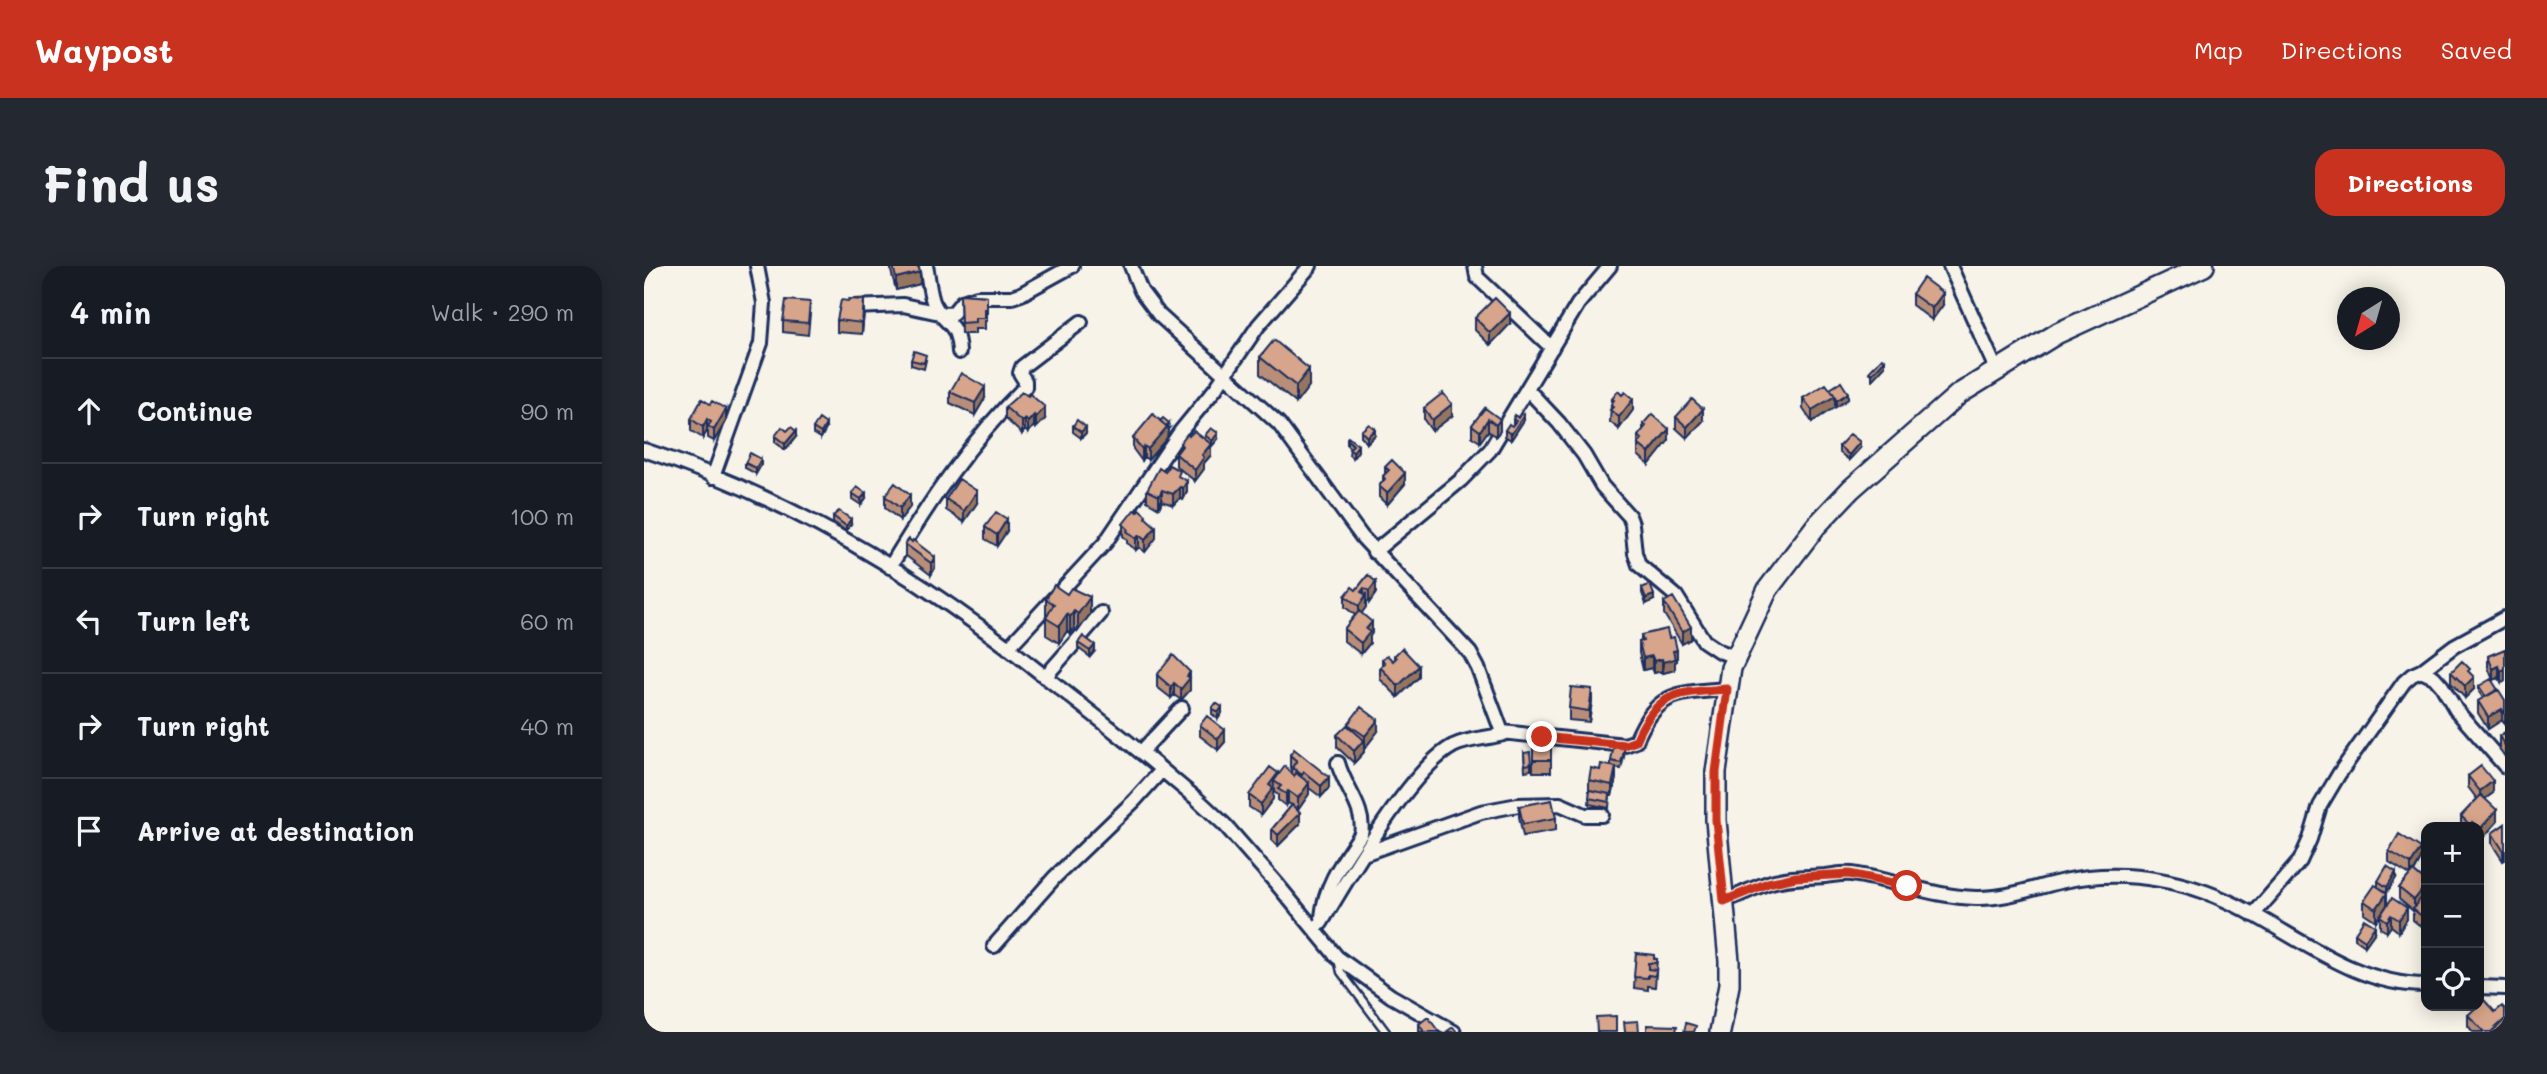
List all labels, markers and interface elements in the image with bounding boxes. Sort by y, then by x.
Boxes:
text: Waypost [35,28,173,71]
text: Map [2194,34,2243,65]
text: Directions [2281,34,2403,65]
text: Saved [2441,34,2512,65]
button: Directions [2315,149,2505,216]
text: Find us [42,151,220,214]
north arrow [2337,287,2400,350]
text: 4 min [70,292,151,332]
text: Walk · 290 m [430,297,574,327]
icon: ahead [70,392,108,430]
text: Continue [137,394,253,428]
text: 90 m [521,396,574,426]
icon: right [70,497,108,535]
text: Turn right [137,499,270,533]
text: 100 m [510,501,574,531]
icon: left [70,602,108,640]
text: Turn left [137,604,250,638]
text: 60 m [520,606,574,636]
icon: right [70,707,108,745]
text: Turn right [137,709,270,743]
text: 40 m [521,711,574,741]
route end [1526,721,1557,752]
icon: arrive [70,812,108,850]
text: Arrive at destination [137,814,414,848]
map controls [2421,822,2484,1011]
button: + [2421,822,2484,885]
route start [1891,870,1922,901]
button: − [2421,885,2484,948]
button: locate [2421,948,2484,1011]

